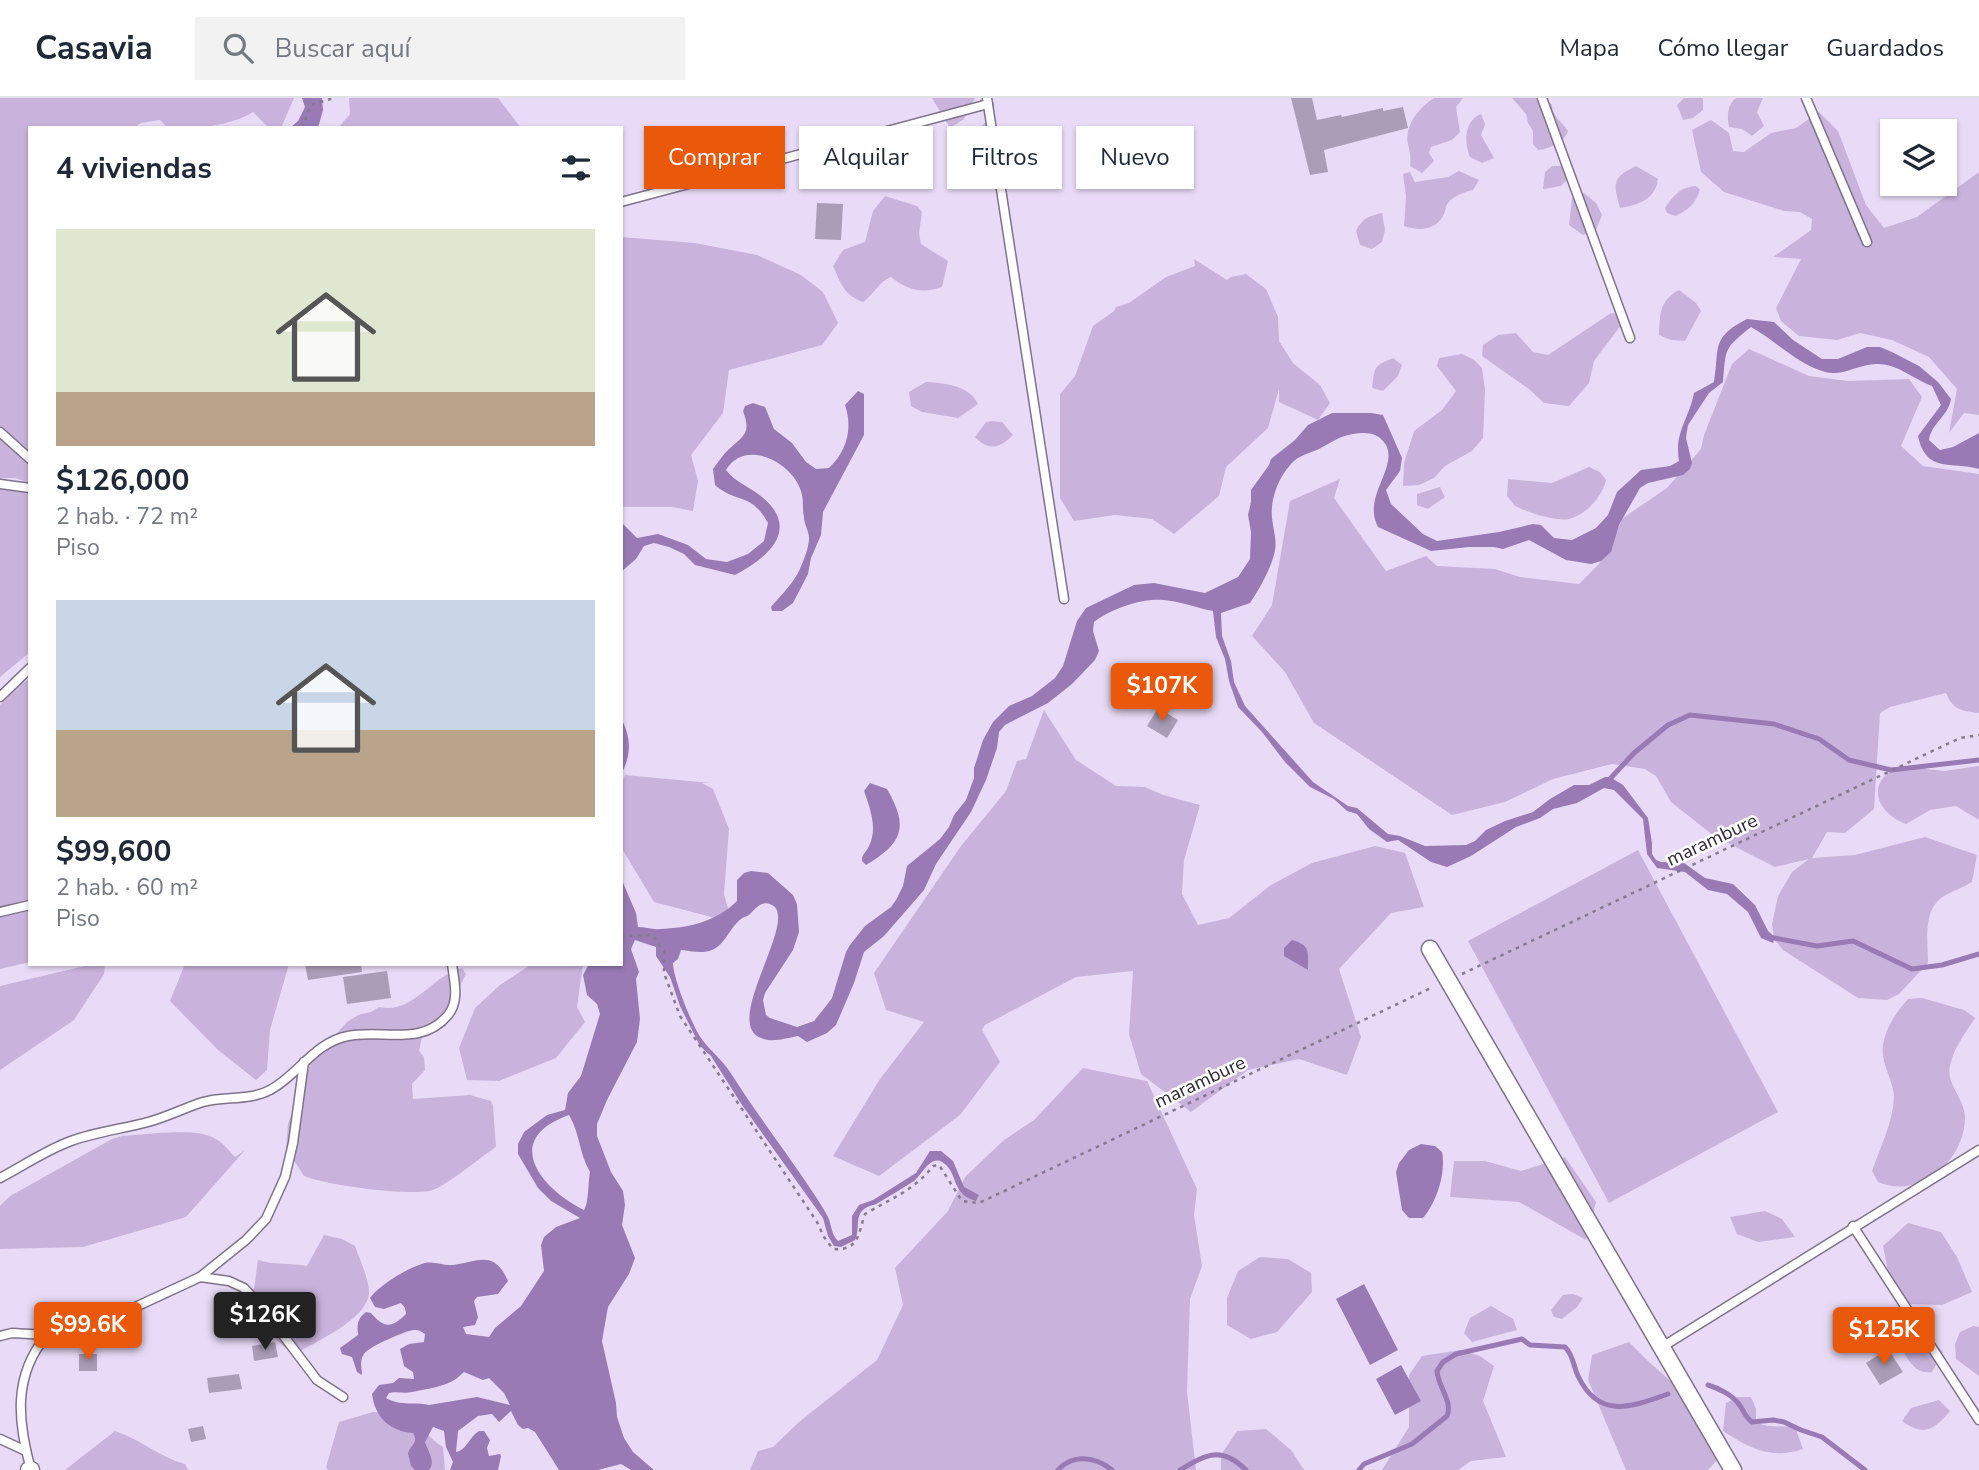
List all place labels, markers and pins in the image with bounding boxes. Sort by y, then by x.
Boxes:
pin: $107K [1113,664,1211,723]
pin: $126K [216,1292,314,1352]
pin: $99.6K [31,1302,145,1362]
pin: $125K [1835,1308,1933,1367]

